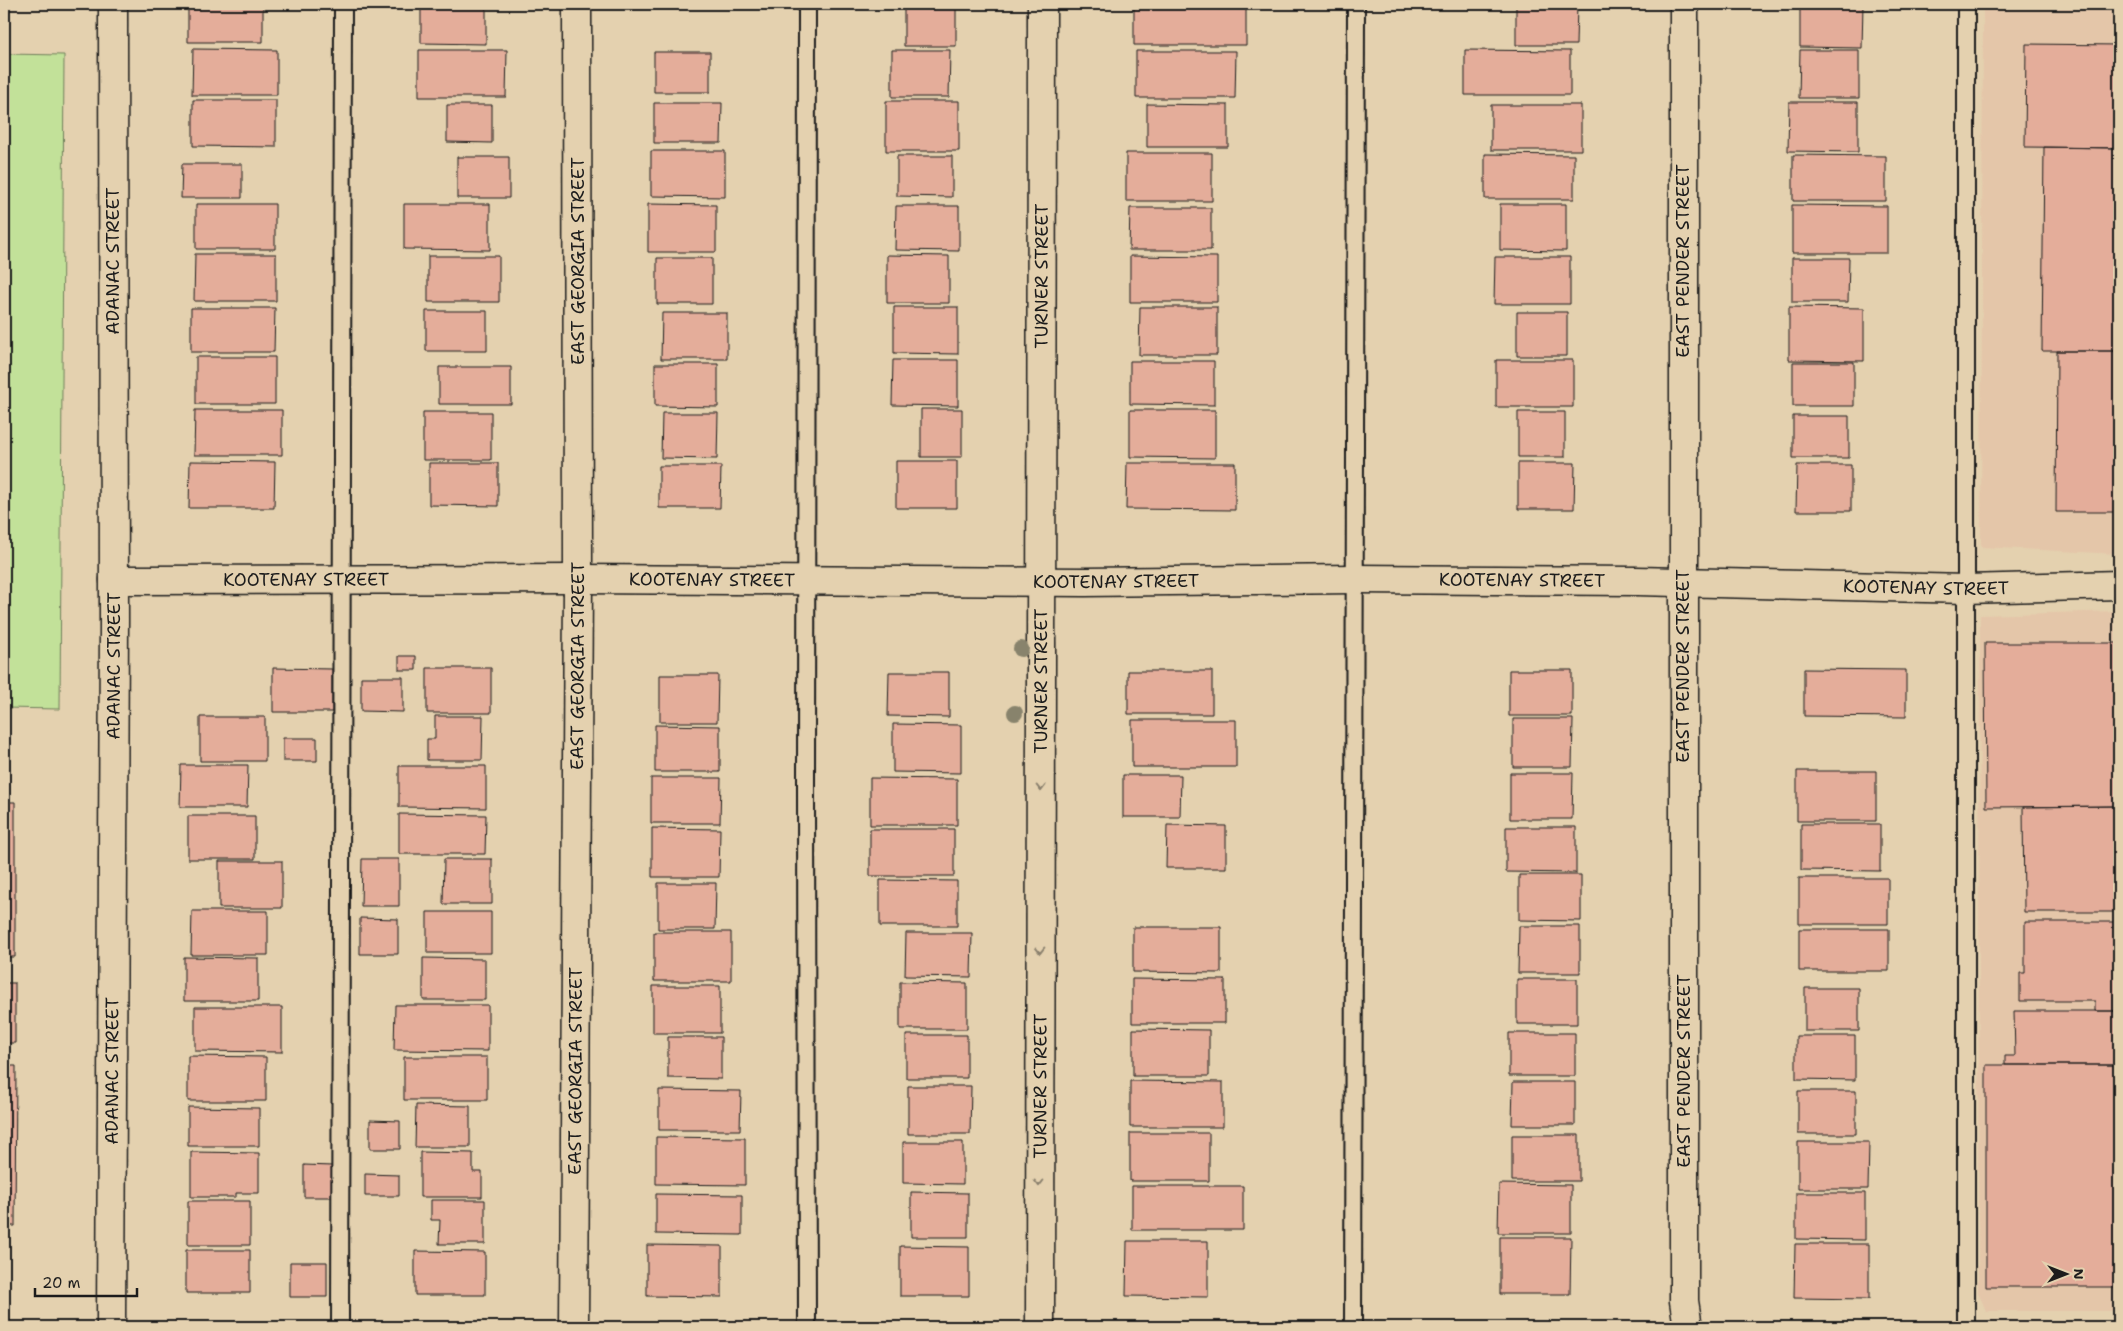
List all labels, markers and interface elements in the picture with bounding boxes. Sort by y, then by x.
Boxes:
street label: EAST GEORGIA STREET [566,157,590,365]
street label: EAST PENDER STREET [1671,164,1695,358]
street label: ADANAC STREET [101,187,125,335]
street label: TURNER STREET [1029,204,1054,348]
street label: EAST GEORGIA STREET [565,562,590,770]
street label: KOOTENAY STREET [223,567,389,592]
street label: KOOTENAY STREET [629,567,795,592]
street label: KOOTENAY STREET [1439,568,1605,593]
street label: KOOTENAY STREET [1033,569,1199,594]
street label: EAST PENDER STREET [1671,569,1695,763]
street label: KOOTENAY STREET [1842,574,2009,601]
street label: ADANAC STREET [101,592,126,740]
street label: TURNER STREET [1029,609,1053,753]
one-way arrow [1036,784,1046,792]
one-way arrow [1035,947,1045,955]
street label: EAST GEORGIA STREET [563,967,588,1175]
street label: EAST PENDER STREET [1672,974,1696,1168]
street label: ADANAC STREET [100,997,124,1145]
street label: TURNER STREET [1028,1014,1052,1158]
one-way arrow [1034,1180,1044,1187]
north arrow [2040,1248,2090,1298]
scale bar [35,1266,138,1298]
text: N [2070,1268,2088,1280]
text: 20 m [42,1273,81,1293]

